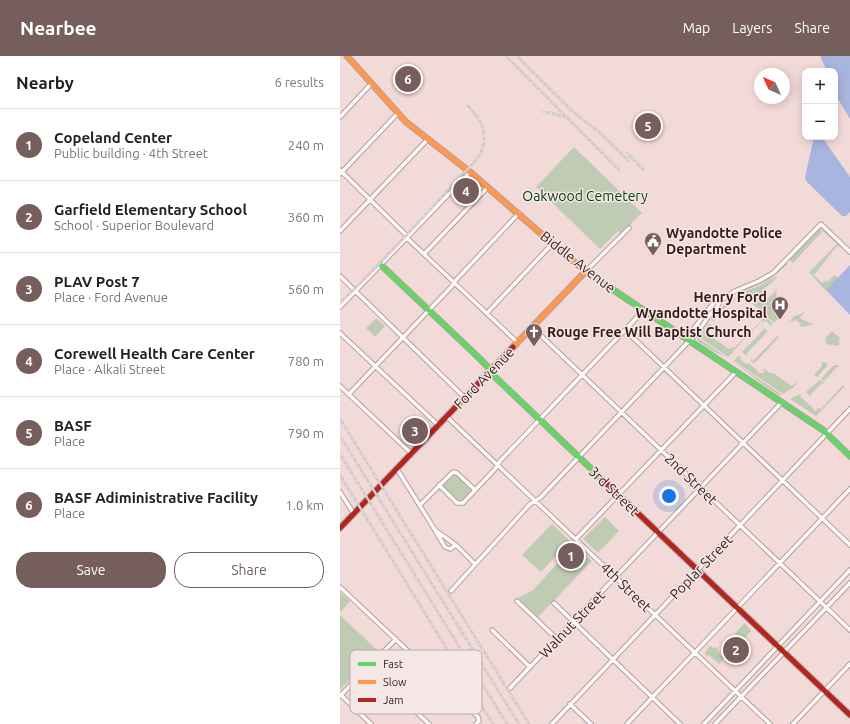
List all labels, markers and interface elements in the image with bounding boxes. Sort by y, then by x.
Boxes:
text: Nearbee [20,17,97,39]
text: Map [683,20,710,36]
text: Layers [732,20,772,36]
text: Share [794,20,830,36]
pin: 6 [395,64,421,94]
north arrow [754,68,790,104]
map controls [802,68,838,140]
button: + [802,68,838,104]
text: Nearby [16,73,74,92]
text: 6 results [274,75,324,89]
button: − [802,104,838,140]
pin: 5 [635,111,661,141]
text: Copeland Center [54,129,172,146]
text: 1 [25,138,33,152]
text: 240 m [288,138,324,152]
text: Public building · 4th Street [54,146,208,160]
pin: 4 [453,176,479,206]
park label: Oakwood Cemetery [522,188,648,204]
text: Garfield Elementary School [54,201,247,218]
text: 2 [25,210,33,224]
text: 360 m [288,210,324,224]
text: School · Superior Boulevard [54,218,214,232]
place label: Wyandotte Police Department [666,225,782,257]
street label: Biddle Avenue [537,228,619,296]
public building icon: Wyandotte Police Department [643,231,663,256]
text: PLAV Post 7 [54,273,140,290]
text: 3 [25,282,33,296]
text: 560 m [288,282,324,296]
place label: Henry Ford Wyandotte Hospital [635,289,767,321]
text: Place · Ford Avenue [54,290,168,304]
hospital icon: Henry Ford Wyandotte Hospital [770,295,790,320]
church icon: Rouge Free Will Baptist Church [524,322,544,347]
place label: Rouge Free Will Baptist Church [547,324,751,340]
street label: Ford Avenue [451,344,517,412]
text: Corewell Health Care Center [54,345,255,362]
text: 4 [25,354,33,368]
text: 780 m [288,354,324,368]
text: Place · Alkali Street [54,362,165,376]
pin: 3 [402,416,428,446]
text: BASF [54,417,92,434]
text: 5 [25,426,33,440]
text: 790 m [288,426,324,440]
text: Place [54,434,85,448]
street label: 2nd Street [662,450,721,508]
street label: 3rd Street [586,463,643,519]
your location [659,486,679,506]
text: BASF Adiministrative Facility [54,489,258,506]
text: 6 [25,498,33,512]
text: 1.0 km [285,498,324,512]
text: Place [54,506,85,520]
street label: Poplar Street [666,531,736,602]
pin: 1 [558,541,584,571]
button: Save [16,552,166,588]
button: Share [174,552,324,588]
street label: 4th Street [598,559,655,615]
street label: Walnut Street [536,587,608,661]
pin: 2 [723,635,749,665]
legend [350,650,482,714]
text: Fast [383,658,404,670]
text: Slow [383,676,407,688]
text: Jam [383,694,404,706]

